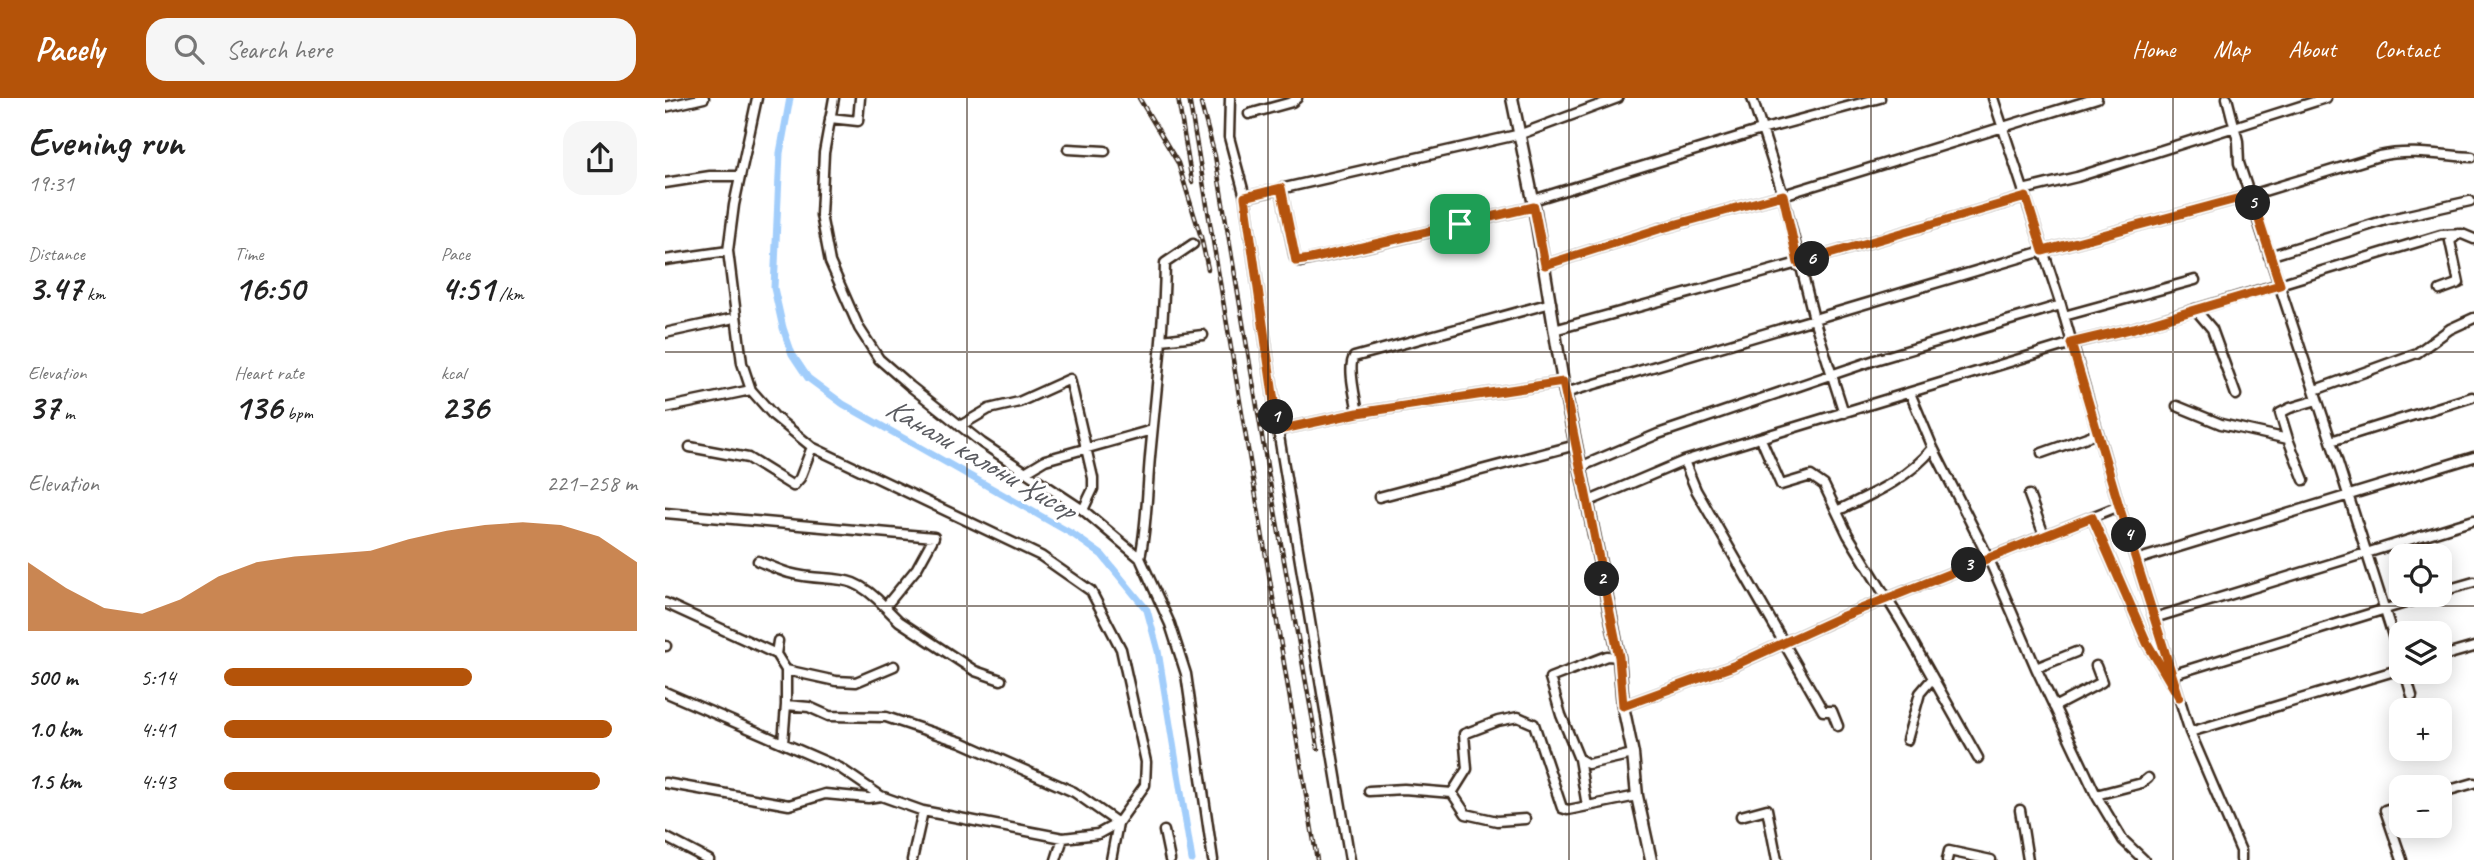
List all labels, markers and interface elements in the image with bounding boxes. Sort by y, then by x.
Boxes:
search box [146,18,636,81]
text: Pacely [35,28,104,70]
icon: search [170,30,208,68]
text: Search here [226,33,332,66]
text: Home [2132,34,2175,64]
text: Map [2213,34,2250,64]
text: About [2288,34,2336,64]
text: Contact [2374,34,2439,64]
text: Evening run [28,119,184,166]
button: share [563,121,637,195]
text: 19:31 [28,169,74,198]
pin: 5 [2235,186,2271,220]
text: 5 [2248,190,2257,214]
pin [1430,194,1490,254]
icon: arrive [1441,205,1479,243]
text: Distance [28,242,85,266]
text: Time [234,242,263,266]
text: Pace [441,242,470,266]
pin: 6 [1795,242,1829,276]
text: 6 [1807,246,1816,270]
text: 3.47 [28,266,82,311]
text: 16:50 [234,266,304,311]
text: 4:51 [441,266,494,311]
text: km [82,282,105,306]
text: /km [494,282,524,306]
text: Elevation [28,361,86,385]
text: Heart rate [234,361,304,385]
text: kcal [441,361,466,385]
text: 37 [28,385,59,430]
text: 136 [234,385,282,430]
text: 236 [441,385,489,430]
water label: Канали калони Ҳисор [879,388,1087,530]
pin: 1 [1259,400,1293,434]
text: m [59,401,75,425]
text: bpm [282,401,313,425]
text: 1 [1271,404,1280,428]
text: Elevation [28,469,99,498]
text: 221–258 m [546,469,637,498]
pin: 4 [2111,518,2147,552]
text: 4 [2124,522,2133,546]
map controls [2389,544,2452,838]
button: locate [2389,544,2452,607]
pin: 3 [1951,547,1987,582]
text: 3 [1964,552,1973,576]
pin: 2 [1585,561,1619,596]
text: 2 [1597,566,1606,590]
button: layers [2389,621,2452,684]
text: 500 m [28,663,77,692]
text: 5:14 [140,663,176,692]
button: + [2389,698,2452,761]
text: 1.0 km [28,715,82,744]
text: 4:41 [140,715,176,744]
text: 1.5 km [28,767,81,796]
text: 4:43 [140,767,176,796]
button: − [2389,775,2452,838]

